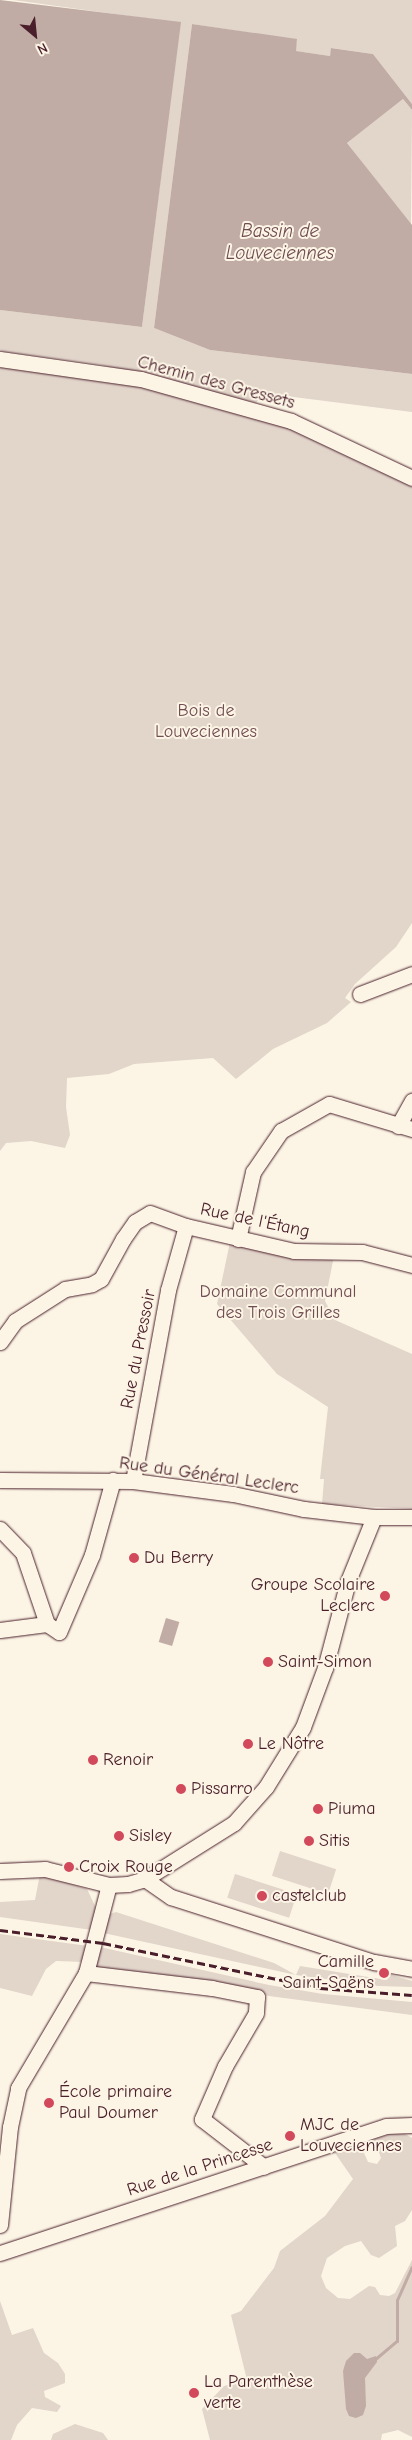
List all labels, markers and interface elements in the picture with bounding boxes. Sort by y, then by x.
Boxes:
north arrow [10,10,60,60]
text: N [34,39,50,58]
water label: Bassin de Louveciennes [226,221,334,265]
street label: Chemin des Gressets [135,352,297,414]
park label: Bois de Louveciennes [155,701,257,744]
street label: Rue de l'Étang [198,1199,312,1243]
park label: Domaine Communal des Trois Grilles [200,1282,356,1325]
street label: Rue du Pressoir [117,1287,161,1411]
street label: Rue du Général Leclerc [118,1453,300,1499]
place label: Du Berry [144,1547,213,1569]
marker: Du Berry [128,1552,140,1564]
place label: Groupe Scolaire Leclerc [251,1575,375,1618]
marker: Groupe Scolaire Leclerc [379,1590,391,1602]
place label: Saint-Simon [278,1651,372,1673]
marker: Saint-Simon [262,1656,274,1668]
place label: Le Nôtre [258,1733,324,1755]
marker: Le Nôtre [242,1738,254,1750]
place label: Renoir [103,1749,153,1771]
marker: Renoir [87,1754,99,1766]
place label: Pissarro [191,1778,253,1800]
marker: Pissarro [175,1783,187,1795]
place label: Piuma [328,1798,376,1820]
marker: Piuma [312,1803,324,1815]
place label: Sisley [129,1825,172,1847]
marker: Sisley [113,1830,125,1842]
place label: Sitis [319,1830,350,1852]
marker: Sitis [303,1835,315,1847]
place label: Croix Rouge [79,1856,173,1878]
marker: Croix Rouge [63,1861,75,1873]
place label: castelclub [272,1885,346,1907]
marker: castelclub [256,1890,268,1902]
place label: Camille Saint-Saëns [283,1952,374,1995]
marker: Camille Saint-Saëns [378,1967,390,1979]
place label: École primaire Paul Doumer [59,2082,172,2124]
marker: École primaire Paul Doumer [43,2097,55,2109]
place label: MJC de Louveciennes [300,2115,402,2158]
marker: MJC de Louveciennes [284,2130,296,2142]
street label: Rue de la Princesse [125,2134,275,2202]
place label: La Parenthèse verte [204,2372,313,2414]
marker: La Parenthèse verte [188,2387,200,2399]

